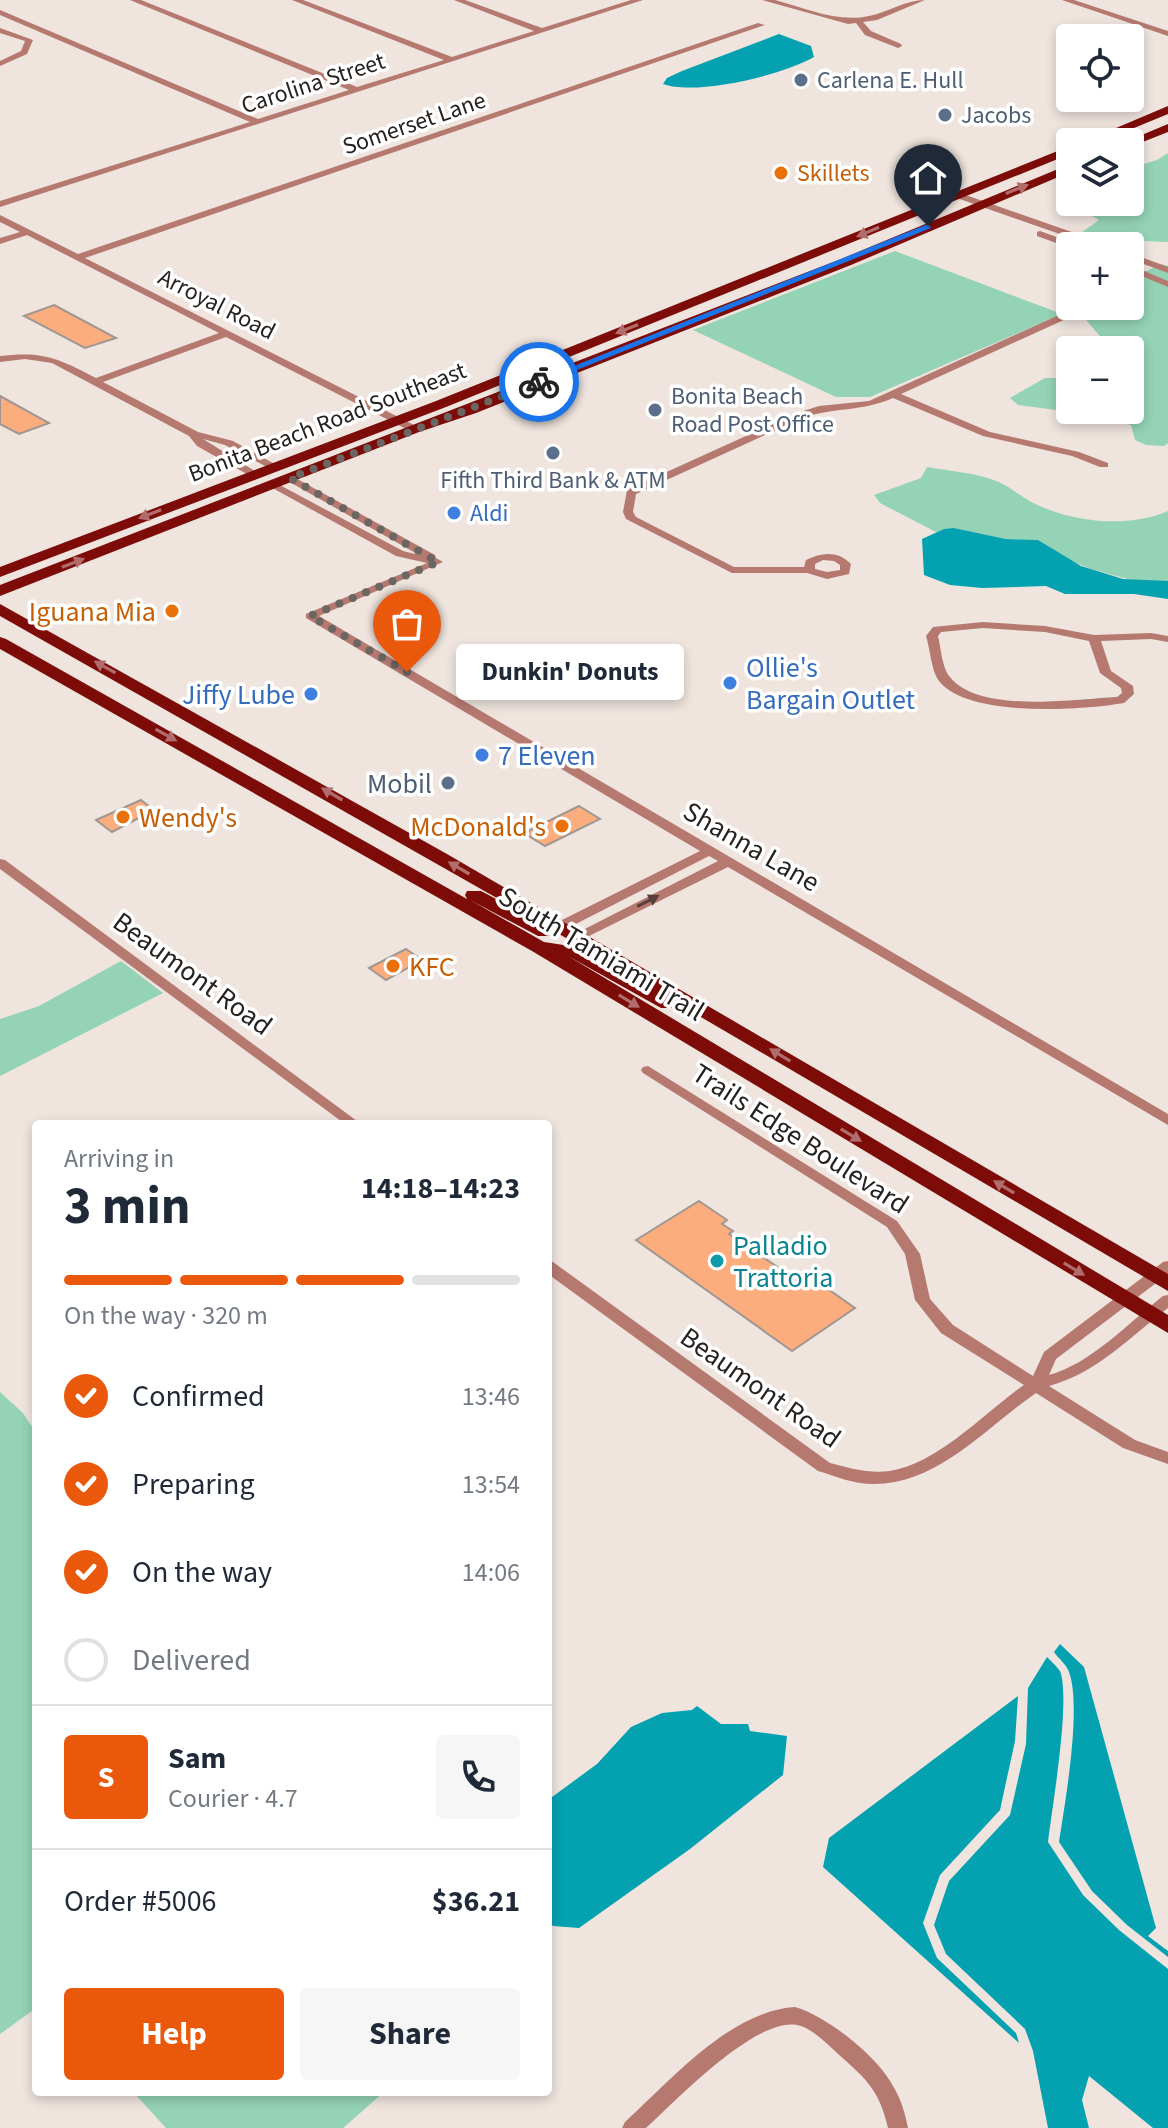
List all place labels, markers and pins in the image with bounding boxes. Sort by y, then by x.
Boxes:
place label: Carlena E. Hull [817,63,964,98]
marker: Carlena E. Hull [792,71,810,89]
place label: Jacobs [961,98,1031,133]
marker: Jacobs [936,106,954,124]
pin [894,144,962,226]
place label: Skillets [797,156,869,191]
marker: Skillets [772,164,790,182]
place label: Bonita Beach Road Post Office [671,379,834,442]
marker: Bonita Beach Road Post Office [646,401,664,419]
marker: Fifth Third Bank & ATM [544,444,562,462]
place label: Fifth Third Bank & ATM [440,463,666,498]
place label: Aldi [470,496,508,531]
marker: Aldi [445,504,463,522]
pin [373,590,441,672]
place label: Iguana Mia [29,592,156,632]
marker: Iguana Mia [163,602,181,620]
callout: Dunkin' Donuts [455,644,683,700]
place label: Ollie's Bargain Outlet [746,648,916,720]
marker: Ollie's Bargain Outlet [721,674,739,692]
place label: Jiffy Lube [182,675,295,715]
marker: Jiffy Lube [302,685,320,703]
place label: 7 Eleven [498,736,596,776]
marker: 7 Eleven [473,746,491,764]
place label: Mobil [367,764,432,804]
marker: Mobil [439,774,457,792]
place label: Wendy's [139,798,237,838]
place label: McDonald's [410,807,546,847]
marker: Wendy's [114,808,132,826]
marker: McDonald's [553,817,571,835]
place label: KFC [409,947,455,987]
marker: KFC [384,957,402,975]
place label: Palladio Trattoria [733,1226,833,1298]
marker: Palladio Trattoria [708,1252,726,1270]

